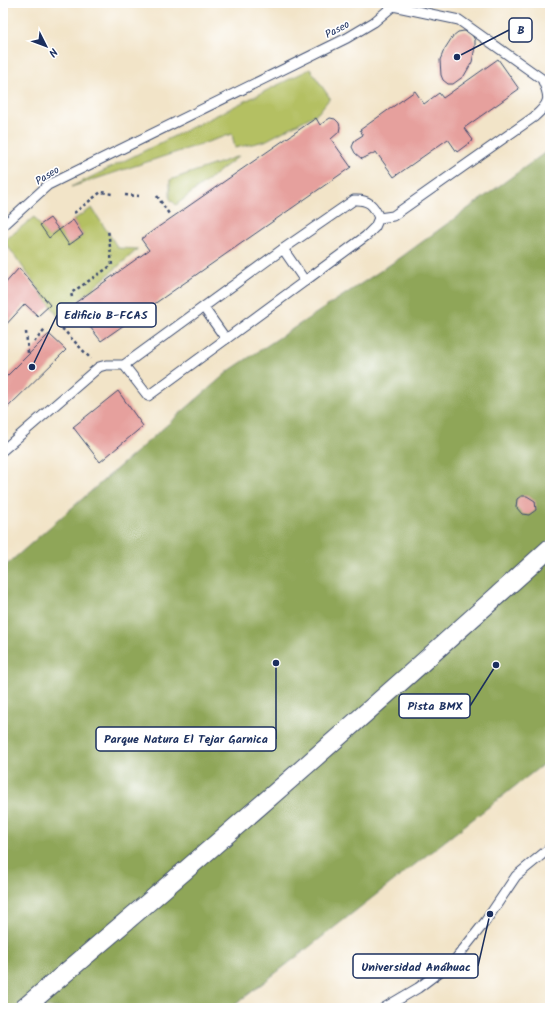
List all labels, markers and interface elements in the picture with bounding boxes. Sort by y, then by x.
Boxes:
street label: Paseo [322,16,353,44]
callout: B [509,18,532,42]
text: B [517,21,525,40]
north arrow [26,26,66,66]
text: N [44,43,62,61]
street label: Paseo [32,161,63,190]
callout: Edificio B-FCAS [57,303,156,327]
text: Edificio B-FCAS [64,306,148,325]
callout: Pista BMX [399,694,470,718]
text: Pista BMX [407,697,464,716]
callout: Parque Natura El Tejar Garnica [96,727,276,751]
text: Parque Natura El Tejar Garnica [104,730,268,749]
callout: Universidad Anáhuac [353,954,478,978]
text: Universidad Anáhuac [361,958,471,977]

